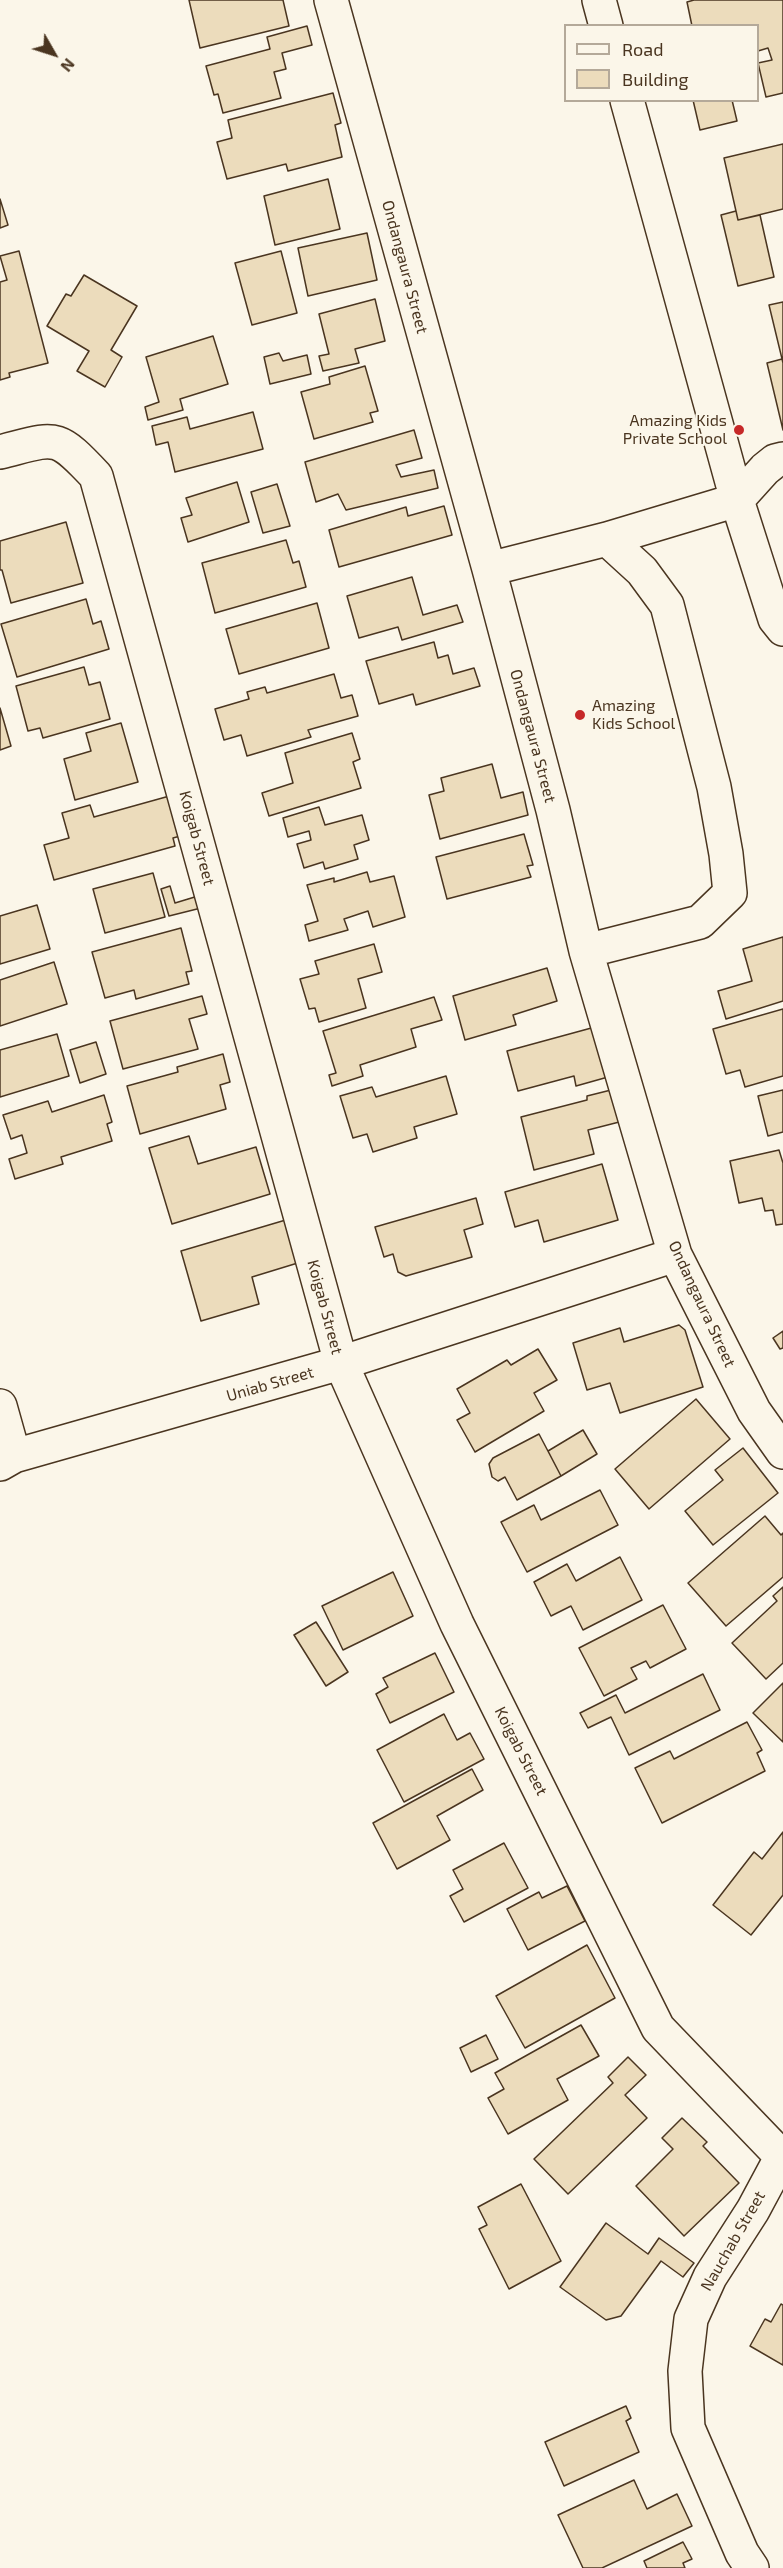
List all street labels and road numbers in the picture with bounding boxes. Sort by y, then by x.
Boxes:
street label: Ondangaura Street [378,198,432,336]
street label: Ondangaura Street [506,667,560,805]
street label: Koigab Street [175,789,219,887]
street label: Ondangaura Street [664,1238,740,1370]
street label: Koigab Street [303,1258,347,1356]
street label: Uniab Street [224,1362,316,1406]
street label: Koigab Street [490,1703,552,1799]
street label: Nauchab Street [697,2188,769,2294]

